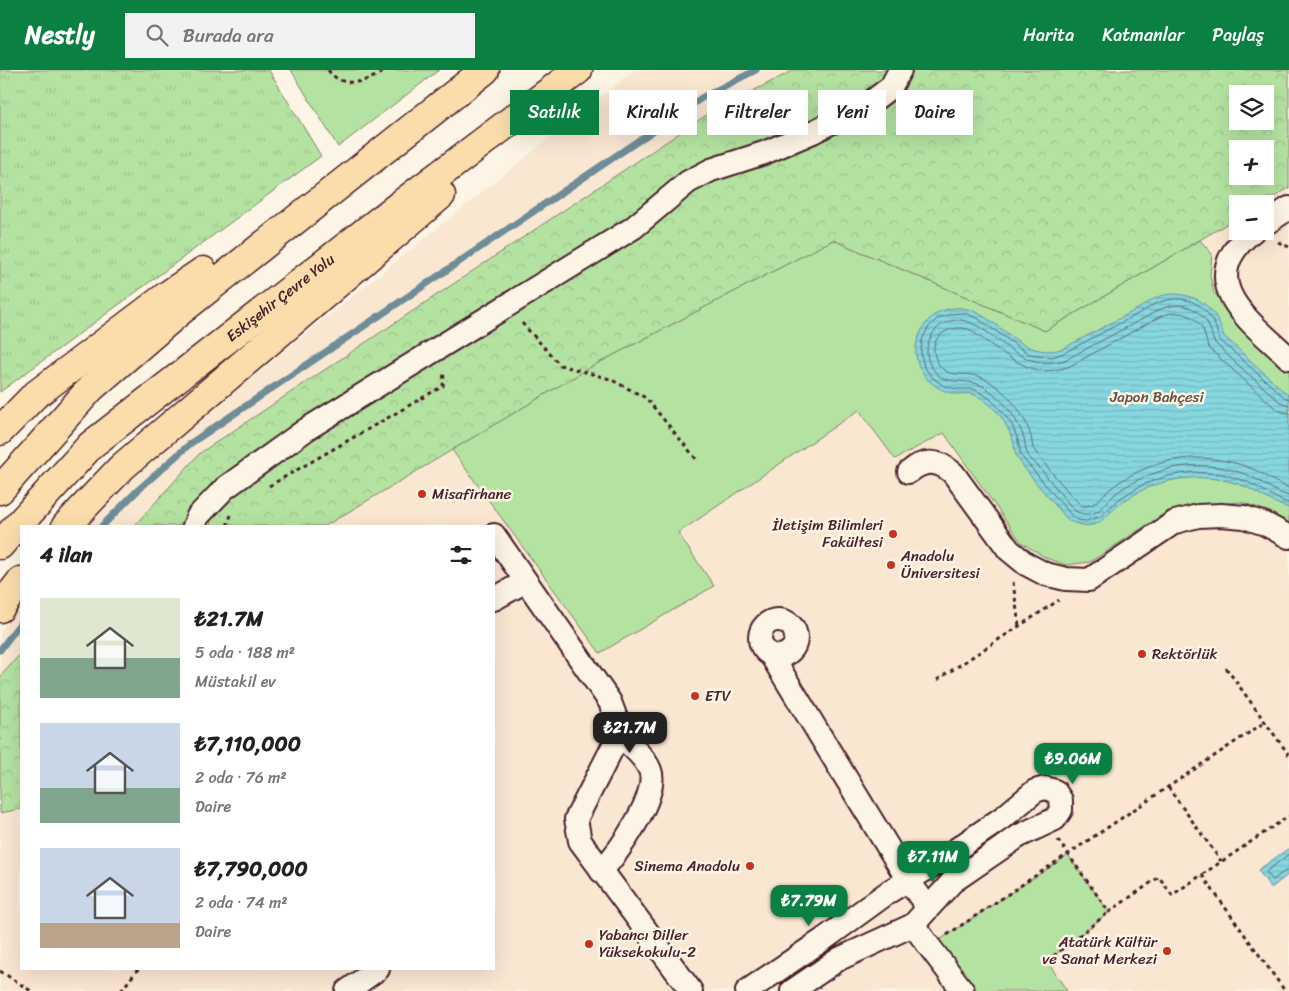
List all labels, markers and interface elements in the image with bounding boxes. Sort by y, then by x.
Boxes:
search box [125,13,475,58]
text: Nestly [25,14,95,56]
text: Burada ara [183,19,274,52]
text: Harita [1023,19,1074,51]
text: Katmanlar [1102,19,1184,51]
text: Paylaş [1212,19,1264,51]
icon: search [143,21,171,49]
map controls [1229,85,1274,240]
button: layers [1229,85,1274,130]
chip: Satılık [510,90,599,135]
chip: Kiralık [609,90,697,135]
chip: Filtreler [707,90,808,135]
chip: Yeni [818,90,886,135]
chip: Daire [896,90,973,135]
button: + [1229,140,1274,185]
button: − [1229,195,1274,240]
street label: Eskişehir Çevre Yolu [220,247,340,349]
park label: Japon Bahçesi [1109,384,1205,410]
place label: Misafirhane [432,481,512,507]
marker: Misafirhane [416,488,428,500]
place label: İletişim Bilimleri Fakültesi [772,512,884,555]
marker: İletişim Bilimleri Fakültesi [887,528,899,540]
text: 4 ilan [40,536,92,574]
icon: filters [447,541,475,569]
place label: Anadolu Üniversitesi [900,543,980,586]
marker: Anadolu Üniversitesi [885,559,897,571]
text: ₺21.7M [195,600,263,638]
icon: home [80,618,140,678]
text: 5 oda · 188 m² [195,638,295,667]
place label: Rektörlük [1152,641,1217,667]
marker: Rektörlük [1136,648,1148,660]
text: Müstakil ev [195,667,276,696]
place label: ETV [705,683,732,709]
marker: ETV [689,690,701,702]
pin: ₺21.7M [589,712,671,754]
text: ₺21.7M [604,713,656,742]
text: ₺7,110,000 [195,725,301,763]
pin: ₺9.06M [1032,742,1114,785]
icon: home [80,743,140,803]
text: ₺9.06M [1045,744,1101,773]
text: 2 oda · 76 m² [195,763,287,792]
text: Daire [195,792,231,821]
pin: ₺7.11M [892,840,974,883]
text: ₺7.11M [908,842,958,871]
text: ₺7,790,000 [195,850,308,888]
place label: Sinema Anadolu [634,853,740,879]
marker: Sinema Anadolu [744,860,756,872]
icon: home [80,868,140,928]
pin: ₺7.79M [768,884,850,927]
text: ₺7.79M [782,886,836,915]
text: 2 oda · 74 m² [195,888,287,917]
text: Daire [195,917,231,946]
place label: Yabancı Diller Yüksekokulu-2 [599,922,696,965]
place label: Atatürk Kültür ve Sanat Merkezi [1042,929,1158,972]
marker: Yabancı Diller Yüksekokulu-2 [583,938,595,950]
marker: Atatürk Kültür ve Sanat Merkezi [1161,945,1173,957]

